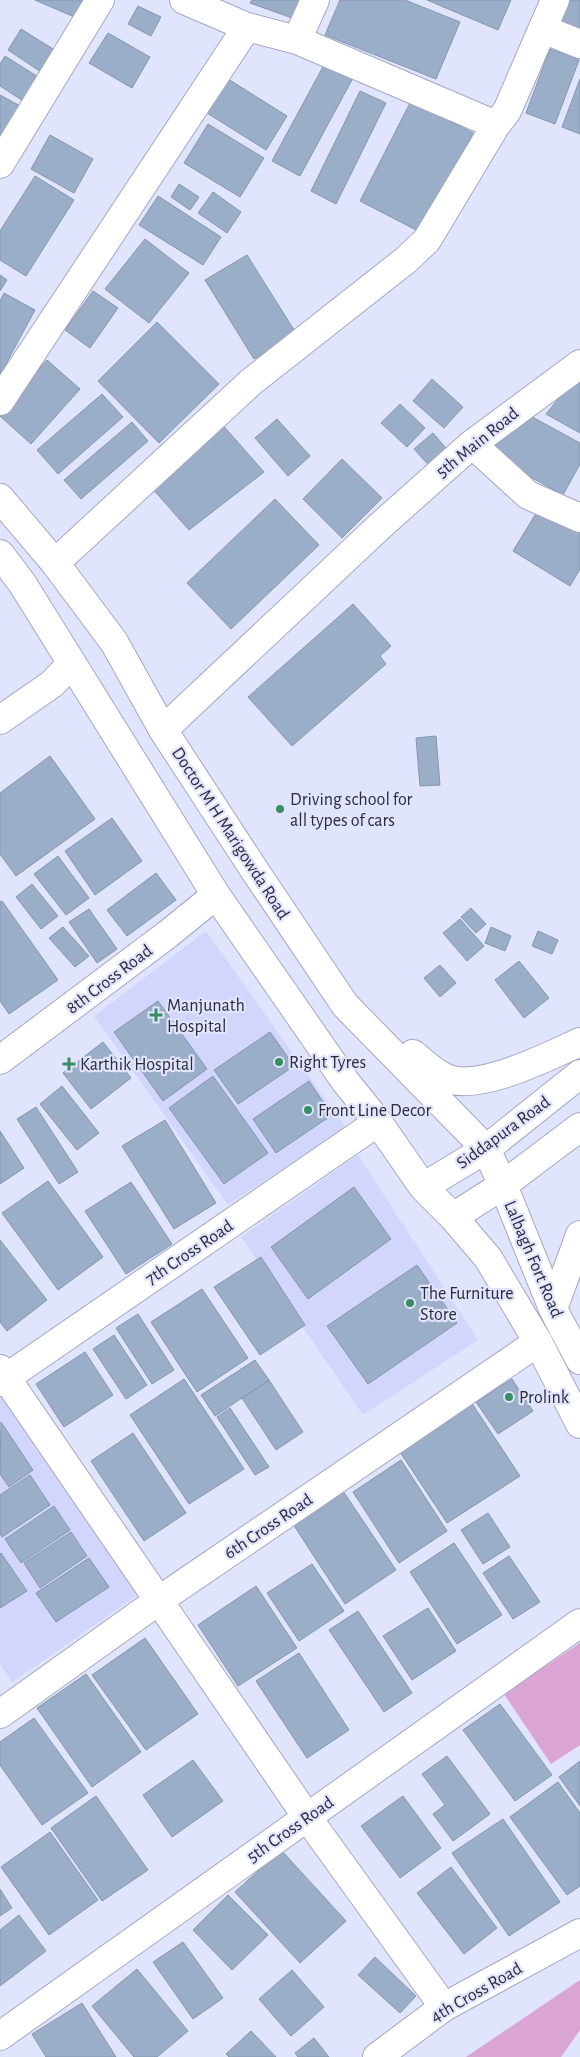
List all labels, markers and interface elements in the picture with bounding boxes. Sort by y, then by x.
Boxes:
street label: 5th Main Road [433,404,522,481]
street label: Doctor M H Marigowda Road [168,744,292,923]
place label: Driving school for all types of cars [290,791,413,830]
marker: Driving school for all types of cars [274,803,286,815]
street label: 8th Cross Road [63,942,156,1018]
place label: Manjunath Hospital [167,997,245,1036]
marker: Manjunath Hospital [149,1008,163,1022]
place label: Right Tyres [289,1054,366,1072]
place label: Karthik Hospital [80,1056,194,1074]
marker: Right Tyres [273,1056,285,1068]
marker: Karthik Hospital [62,1057,76,1071]
street label: Siddapura Road [454,1093,554,1173]
place label: Front Line Decor [318,1102,432,1120]
marker: Front Line Decor [302,1104,314,1116]
street label: Lalbagh Fort Road [500,1198,566,1320]
street label: 7th Cross Road [143,1217,237,1289]
place label: The Furniture Store [420,1285,514,1324]
marker: The Furniture Store [404,1297,416,1309]
place label: Prolink [519,1389,570,1407]
marker: Prolink [503,1391,515,1403]
street label: 6th Cross Road [221,1491,316,1563]
street label: 5th Cross Road [244,1793,337,1866]
street label: 4th Cross Road [428,1959,525,2026]

